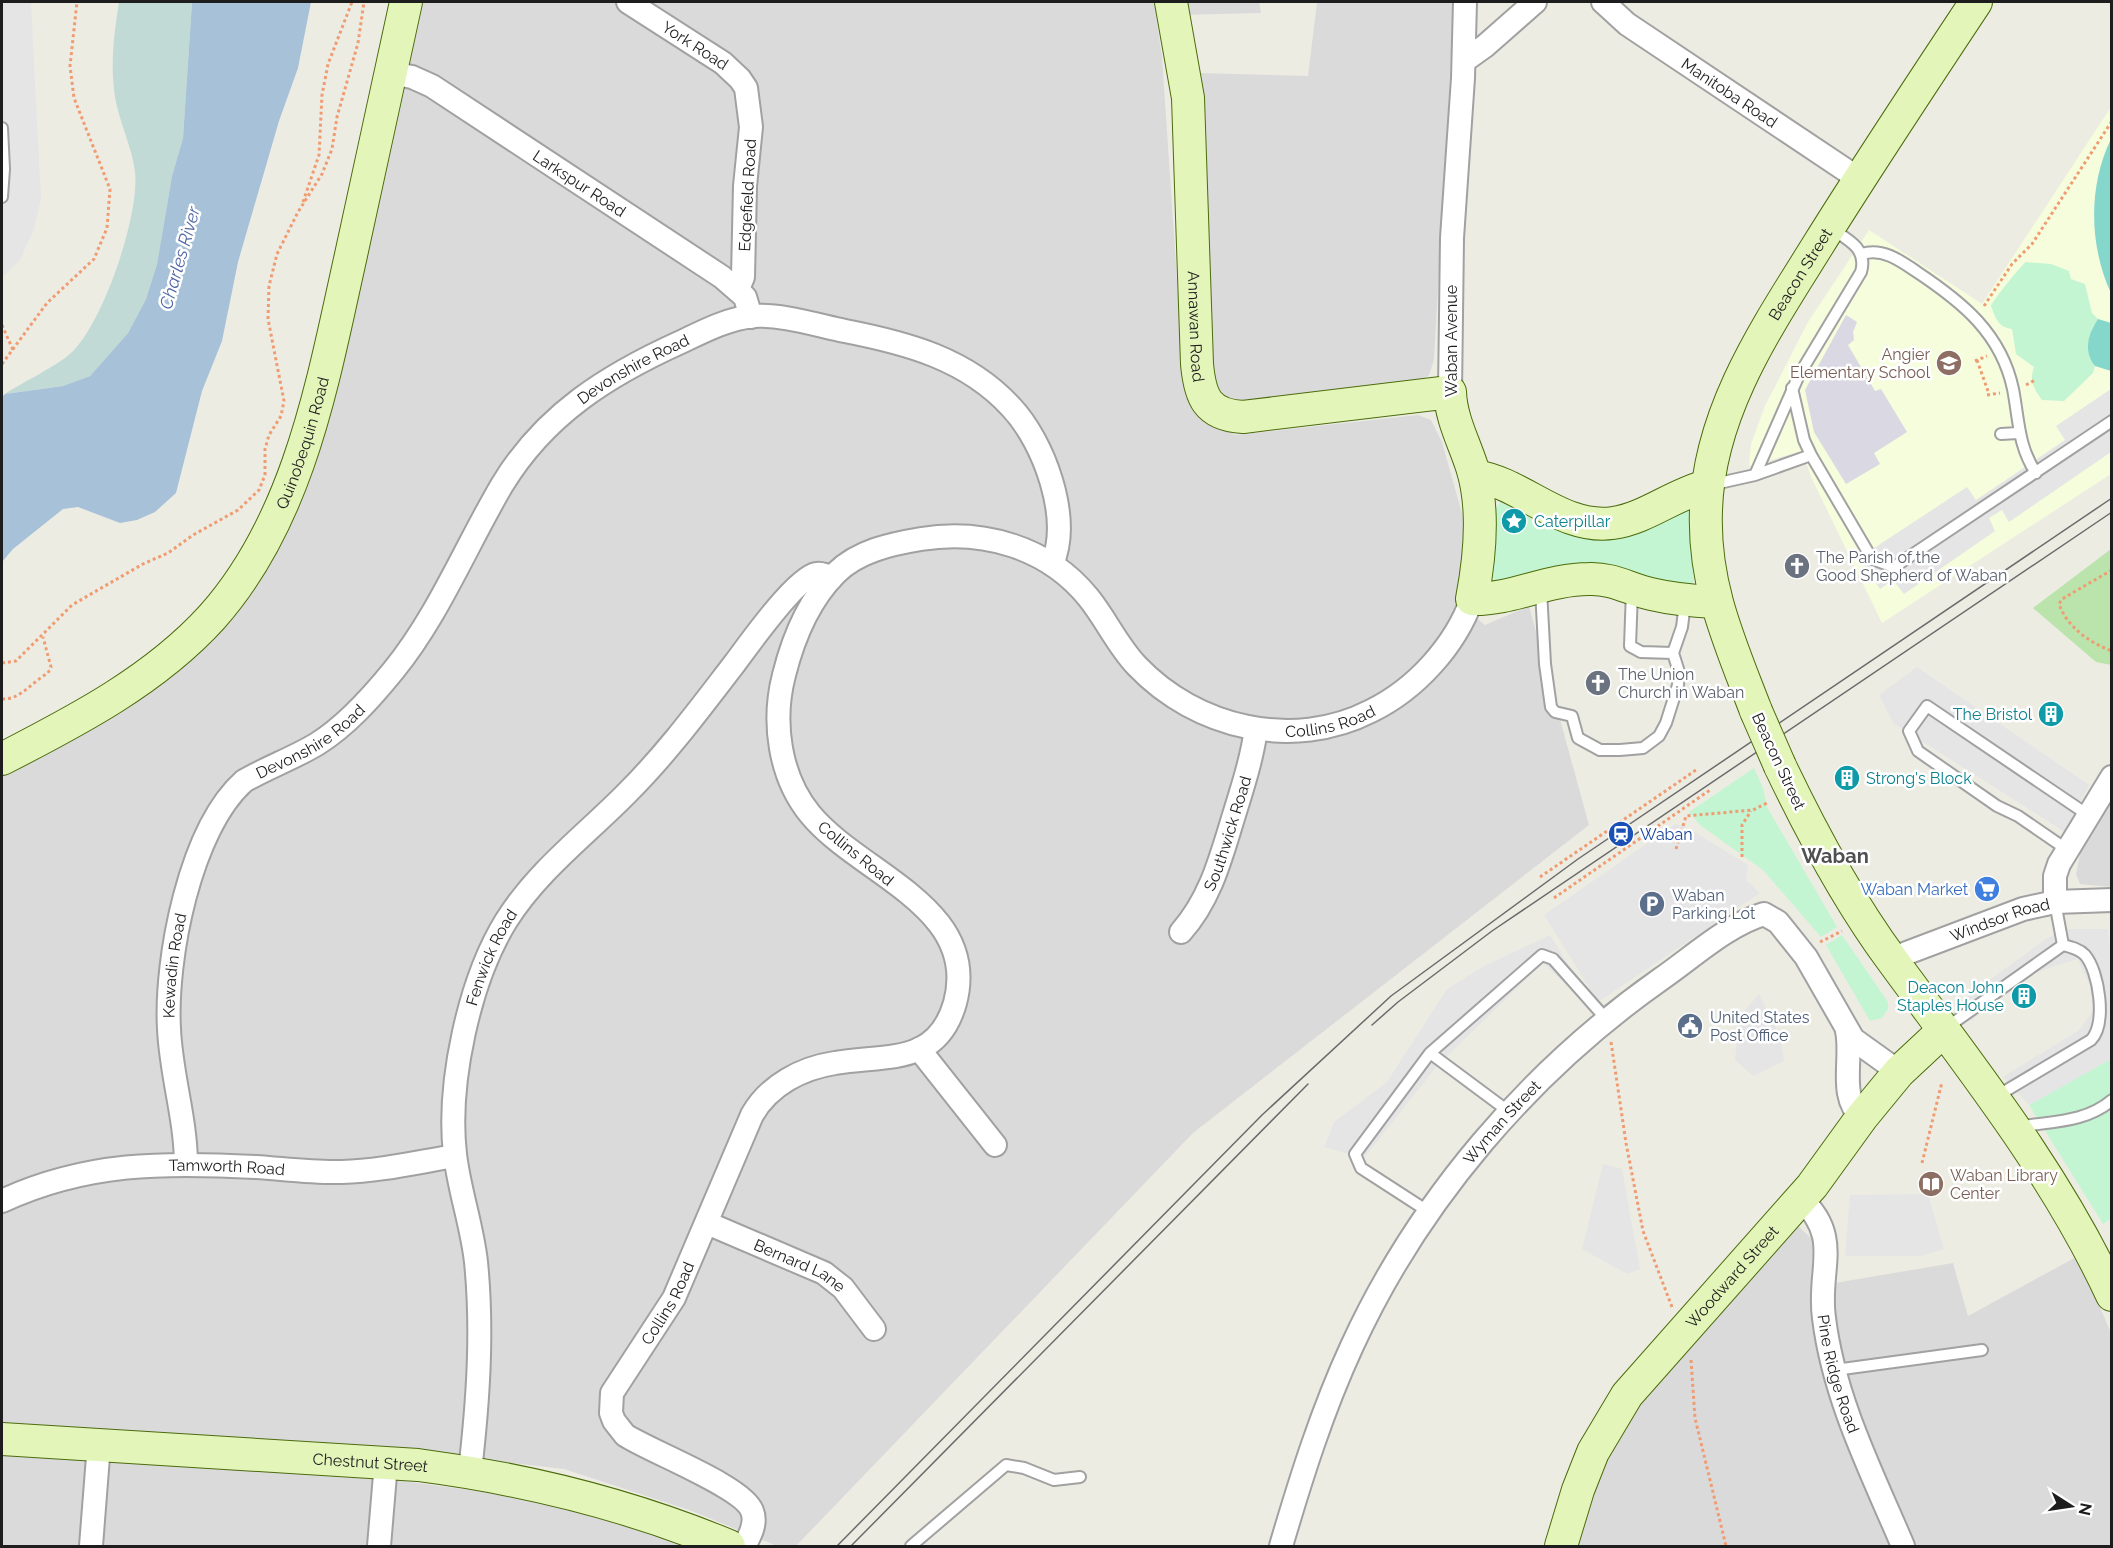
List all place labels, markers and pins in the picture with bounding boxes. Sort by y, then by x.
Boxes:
place label: Angier Elementary School [1790,345,1931,382]
school or university icon: Angier Elementary School [1934,348,1964,378]
place icon: Caterpillar [1499,506,1529,536]
place label: Caterpillar [1534,512,1611,531]
place label: The Parish of the Good Shepherd of Waban [1816,548,2007,585]
church icon: The Parish of the Good Shepherd of Waban [1782,551,1812,581]
place label: The Union Church in Waban [1618,665,1744,702]
church icon: The Union Church in Waban [1583,668,1613,698]
building icon: The Bristol [2036,699,2066,729]
place label: The Bristol [1953,705,2033,724]
building icon: Strong's Block [1832,763,1862,793]
place label: Strong's Block [1866,769,1972,788]
station icon: Waban [1606,819,1636,849]
place label: Waban [1640,825,1693,844]
supermarket icon: Waban Market [1972,874,2002,904]
place label: Waban Market [1860,880,1969,899]
place label: Waban Parking Lot [1672,886,1756,923]
parking icon: Waban Parking Lot [1637,889,1667,919]
place label: Deacon John Staples House [1897,978,2004,1015]
building icon: Deacon John Staples House [2009,981,2039,1011]
place label: United States Post Office [1710,1008,1810,1045]
public building icon: United States Post Office [1675,1011,1705,1041]
place label: Waban Library Center [1950,1166,2058,1203]
library icon: Waban Library Center [1916,1169,1946,1199]

